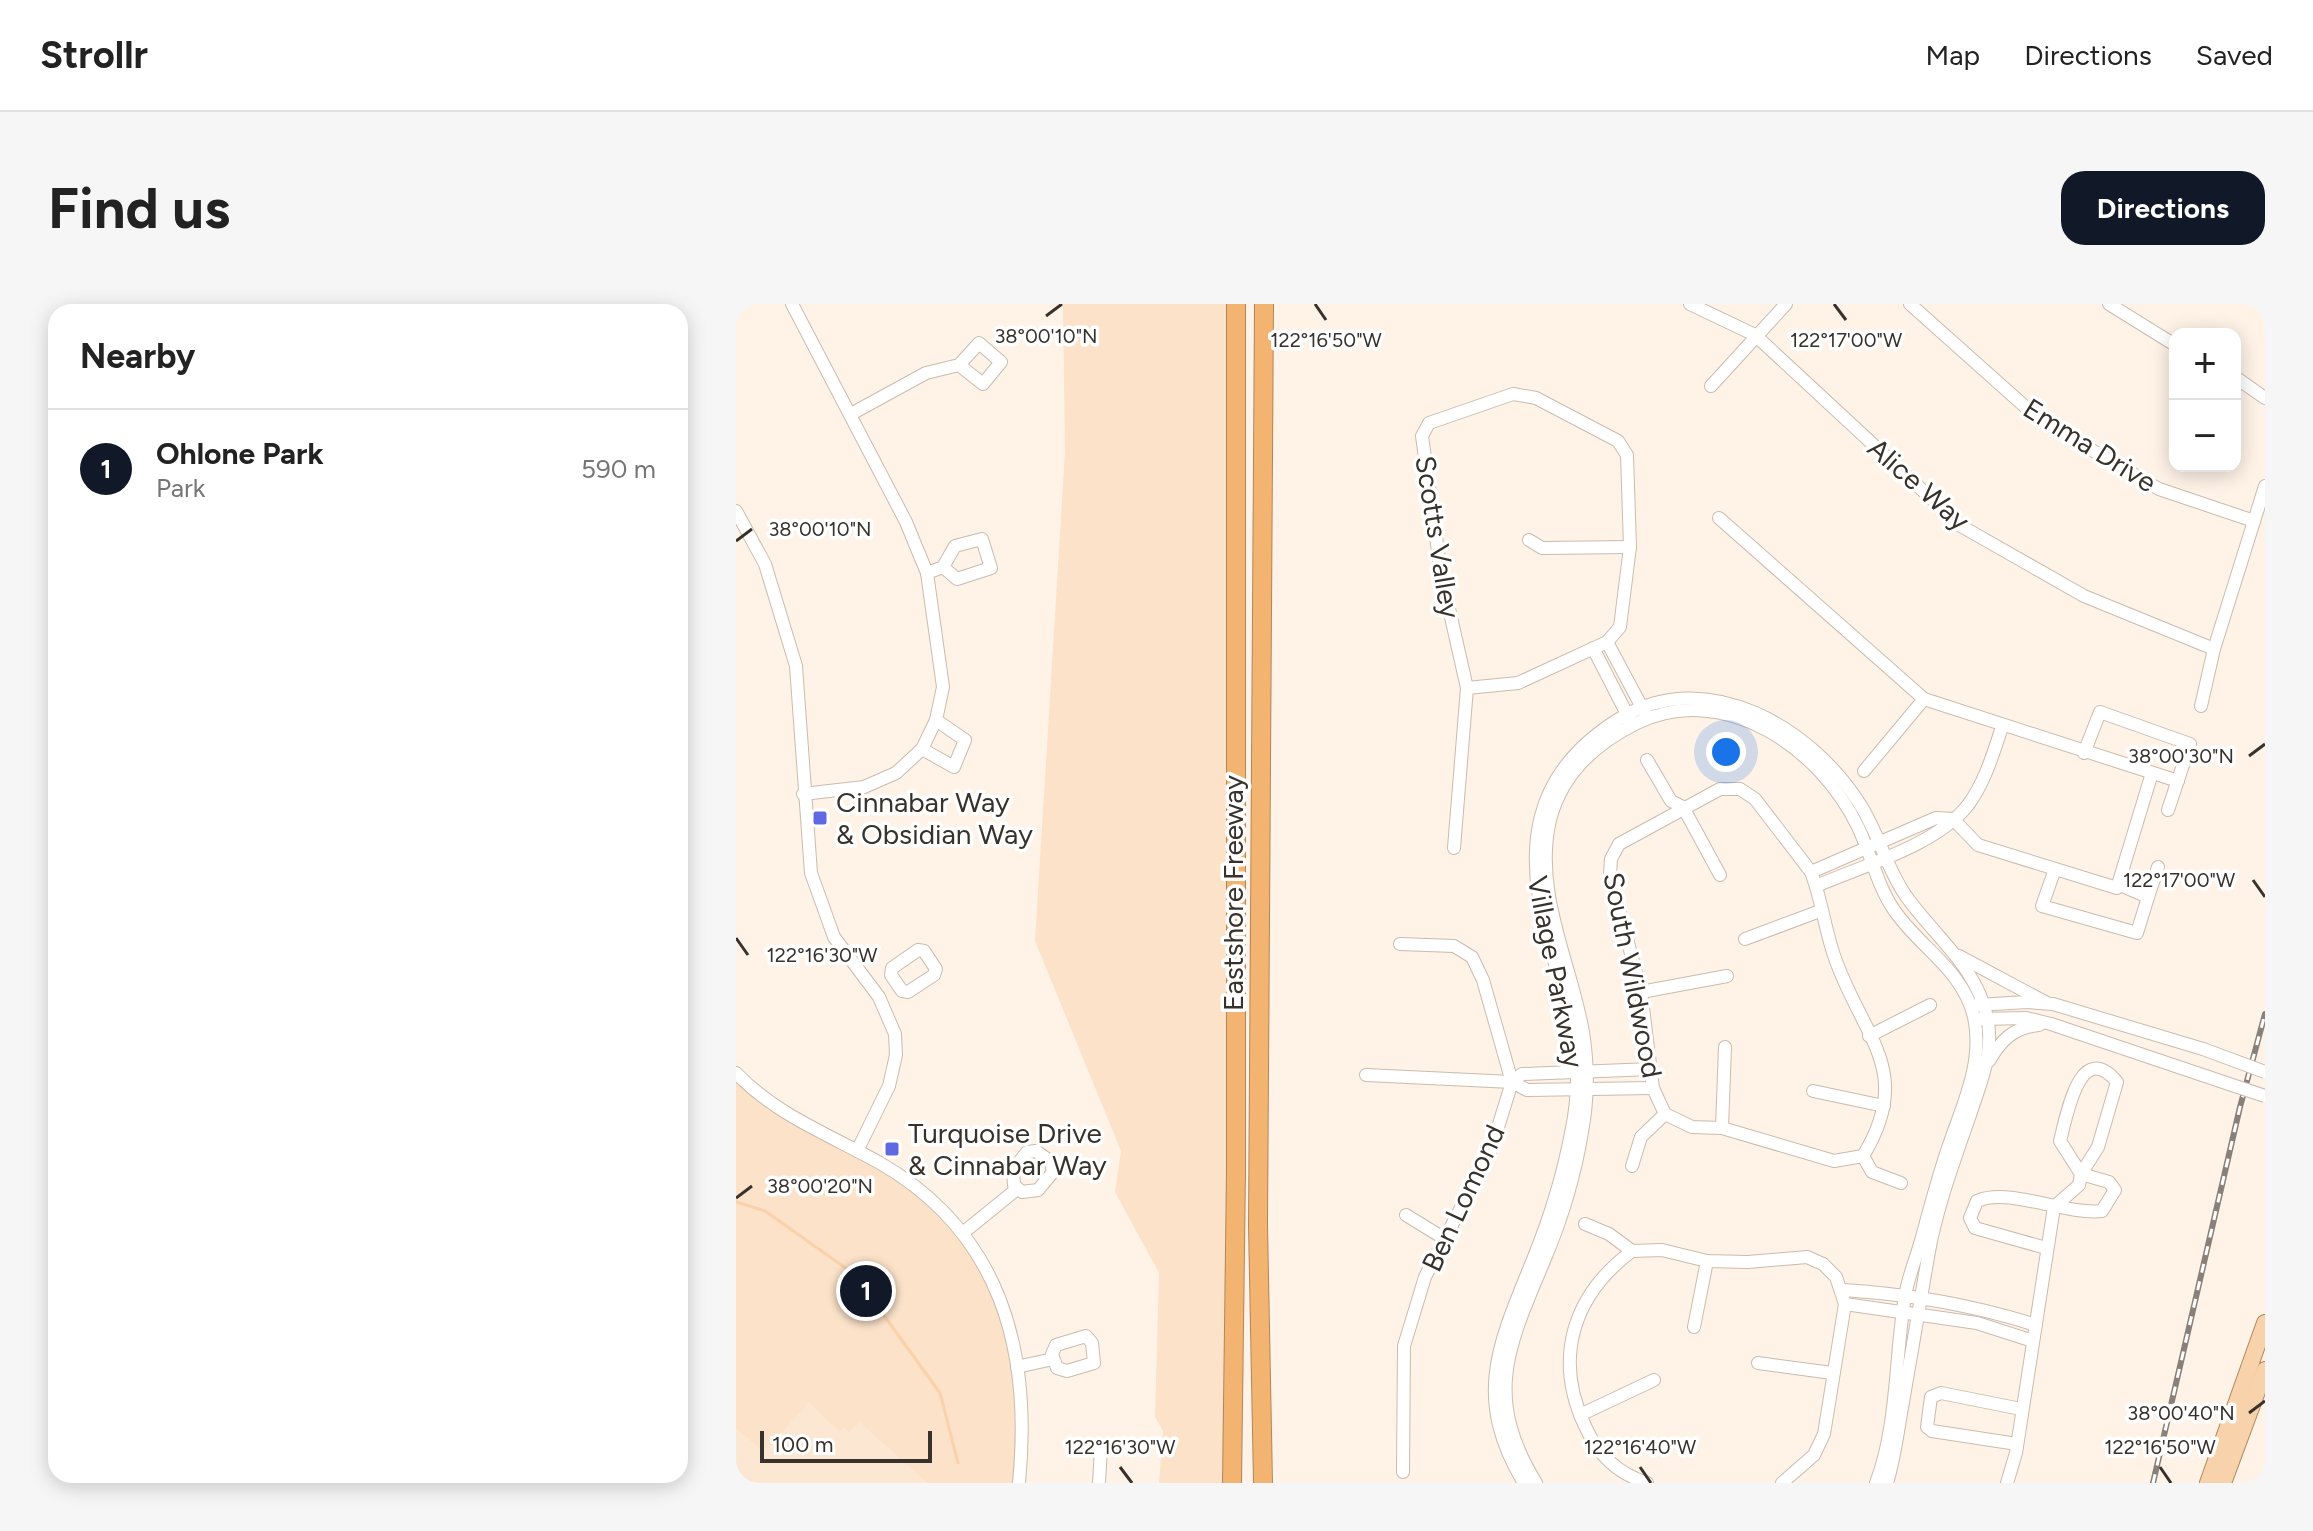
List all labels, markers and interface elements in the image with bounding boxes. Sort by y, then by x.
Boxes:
text: Strollr [40,32,148,78]
text: Map [1926,38,1980,72]
text: Directions [2024,38,2152,72]
text: Saved [2196,38,2273,72]
button: Directions [2061,171,2265,245]
text: Find us [48,175,230,242]
text: 38°00'10"N [994,324,1098,348]
text: 122°16'50"W [1270,328,1382,352]
text: 122°17'00"W [1790,328,1902,352]
map controls [2169,328,2241,472]
button: + [2169,328,2241,400]
text: Nearby [80,336,195,377]
street label: Emma Drive [2017,391,2163,499]
button: − [2169,400,2241,472]
street label: Alice Way [1861,431,1977,538]
text: Ohlone Park [156,435,324,472]
text: 1 [101,453,111,485]
text: 590 m [581,453,656,485]
street label: Scotts Valley [1408,453,1468,621]
text: Park [156,472,205,504]
text: 38°00'10"N [768,517,872,541]
your location [1706,732,1746,772]
text: 38°00'30"N [2128,744,2234,768]
street label: Eastshore Freeway [1216,775,1250,1011]
place label: Cinnabar Way & Obsidian Way [836,785,1033,851]
marker: Cinnabar Way & Obsidian Way [811,809,829,827]
text: 122°17'00"W [2123,868,2235,892]
street label: South Wildwood [1596,869,1670,1081]
street label: Village Parkway [1521,873,1591,1071]
text: 122°16'30"W [767,943,877,967]
place label: Turquoise Drive & Cinnabar Way [908,1116,1107,1182]
street label: Ben Lomond [1414,1119,1512,1277]
marker: Turquoise Drive & Cinnabar Way [883,1140,901,1158]
text: 38°00'20"N [767,1174,873,1198]
pin: 1 [840,1261,892,1321]
text: 38°00'40"N [2127,1401,2235,1425]
scale bar [760,1427,932,1463]
text: 100 m [772,1431,833,1458]
text: 122°16'30"W [1065,1435,1175,1459]
text: 122°16'40"W [1584,1435,1696,1459]
text: 122°16'50"W [2104,1435,2216,1459]

